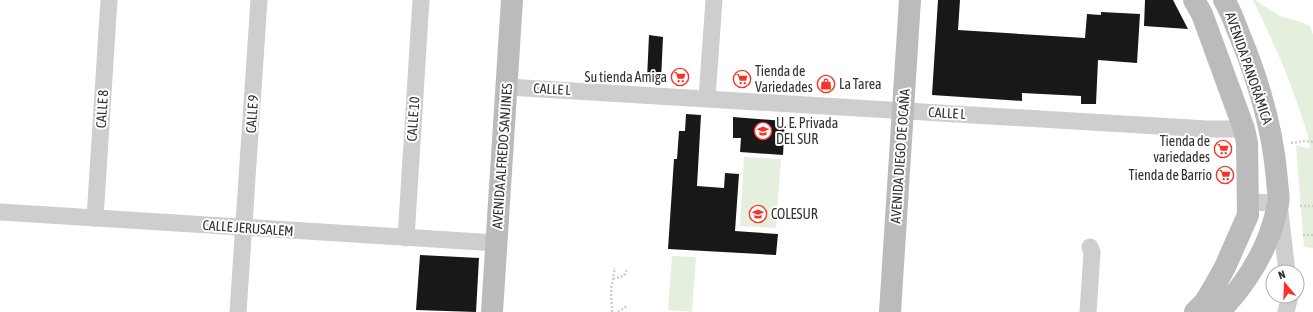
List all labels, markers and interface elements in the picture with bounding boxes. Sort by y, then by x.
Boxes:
street label: AVENIDA PANORÁMICA [1222,10,1276,126]
place label: Tienda de Variedades [755,63,813,95]
supermarket icon: Su tienda Amiga [670,67,690,87]
place label: Su tienda Amiga [585,69,667,85]
supermarket icon: Tienda de Variedades [732,69,752,89]
shop icon: La Tarea [816,74,836,94]
place label: La Tarea [839,76,882,92]
street label: CALLE L [533,80,572,98]
street label: AVENIDA ALFREDO SANJINES [489,83,515,229]
street label: AVENIDA DIEGO DE OCAÑA [887,88,913,224]
street label: CALLE 8 [93,89,111,129]
street label: CALLE 9 [243,94,261,134]
street label: CALLE 10 [403,96,423,142]
street label: CALLE L [928,104,967,122]
place label: U. E. Privada DEL SUR [776,115,838,147]
school or university icon: U. E. Privada DEL SUR [753,121,773,141]
place label: Tienda de variedades [1153,133,1210,165]
supermarket icon: Tienda de variedades [1213,139,1233,159]
supermarket icon: Tienda de Barrio [1215,165,1235,185]
place label: Tienda de Barrio [1129,167,1212,183]
school or university icon: COLESUR [748,204,768,224]
place label: COLESUR [771,206,818,222]
street label: CALLE JERUSALEM [202,217,294,239]
north arrow [1265,264,1305,304]
text: N [1277,268,1287,281]

